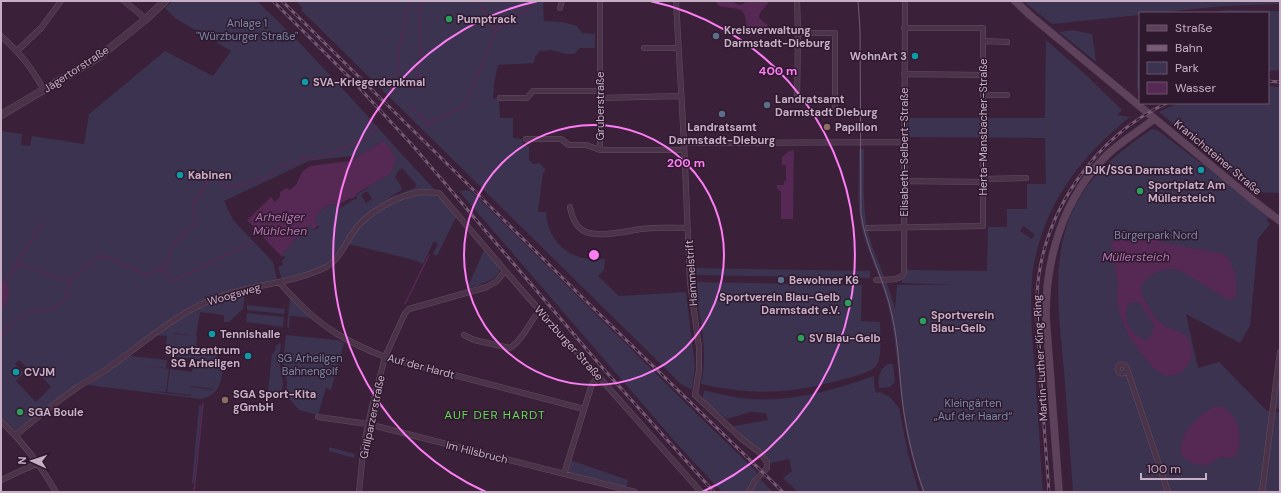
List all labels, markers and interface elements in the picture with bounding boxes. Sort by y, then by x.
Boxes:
place label: Pumptrack [457,12,517,26]
legend [1139,12,1269,104]
marker: Pumptrack [444,14,454,24]
park label: Anlage 1 "Würzburger Straße" [196,16,298,43]
text: Straße [1175,20,1212,36]
place label: Kreisverwaltung Darmstadt-Dieburg [724,23,831,50]
marker: Kreisverwaltung Darmstadt-Dieburg [711,31,721,41]
text: Bahn [1175,40,1203,56]
street label: Jägertorstraße [41,43,111,95]
place label: WohnArt 3 [850,49,907,63]
marker: WohnArt 3 [910,51,920,61]
street label: Herta-Mansbacher-Straße [976,59,990,196]
text: Park [1175,60,1199,76]
text: 400 m [759,63,797,79]
street label: Gruberstraße [593,72,607,140]
place label: SVA-Kriegerdenkmal [313,75,425,89]
marker: SVA-Kriegerdenkmal [300,77,310,87]
text: Wasser [1175,80,1216,96]
street label: Elisabeth-Selbert-Straße [897,87,911,217]
place label: Landratsamt Darmstadt Dieburg [775,92,878,119]
marker: Landratsamt Darmstadt Dieburg [762,100,772,110]
marker: Landratsamt Darmstadt-Dieburg [717,109,727,119]
street label: Kranichsteiner Straße [1171,116,1265,198]
place label: Landratsamt Darmstadt-Dieburg [669,120,776,147]
place label: Papillon [835,120,878,134]
marker: Papillon [822,122,832,132]
text: 200 m [667,155,705,171]
place label: DJK/SSG Darmstadt [1085,163,1193,177]
marker: DJK/SSG Darmstadt [1196,165,1206,175]
place label: Kabinen [188,168,232,182]
marker: Kabinen [175,170,185,180]
place label: Sportplatz Am Müllersteich [1148,178,1225,205]
marker: Sportplatz Am Müllersteich [1135,186,1145,196]
water label: Arheilger Mühlchen [253,209,307,239]
park label: Bürgerpark Nord [1114,228,1198,242]
street label: Hammelstrift [682,240,700,306]
centre of rings [587,248,601,262]
water label: Müllersteich [1102,249,1170,265]
place label: Bewohner K6 [789,273,859,287]
marker: Bewohner K6 [776,275,786,285]
street label: Woogsweg [206,280,262,308]
place label: Sportverein Blau-Gelb Darmstadt e.V. [719,290,840,317]
street label: Martin-Luther-King-Ring [1030,294,1050,422]
marker: Sportverein Blau-Gelb Darmstadt e.V. [843,298,853,308]
street label: Würzburger Straße [532,303,606,383]
place label: Sportverein Blau-Gelb [931,308,994,335]
marker: Sportverein Blau-Gelb [918,316,928,326]
place label: Tennishalle [220,327,281,341]
marker: Tennishalle [207,329,217,339]
place label: SV Blau-Gelb [809,331,881,345]
marker: SV Blau-Gelb [796,333,806,343]
place label: Sportzentrum SG Arheilgen [165,343,240,370]
street label: Auf der Hardt [386,350,456,382]
marker: Sportzentrum SG Arheilgen [243,351,253,361]
park label: SG Arheilgen Bahnengolf [277,351,343,378]
place label: CVJM [24,365,55,379]
marker: CVJM [11,367,21,377]
street label: Grillparzerstraße [356,374,388,460]
place label: SGA Sport-Kita gGmbH [233,387,316,414]
marker: SGA Sport-Kita gGmbH [220,395,230,405]
park label: Kleingärten „Auf der Haard“ [934,396,1012,423]
place label: SGA Boule [28,405,84,419]
marker: SGA Boule [15,407,25,417]
district label: AUF DER HARDT [444,407,546,423]
street label: Im Hilsbruch [445,438,509,466]
north arrow [12,441,52,481]
scale bar [1141,455,1206,481]
text: N [15,456,29,465]
text: 100 m [1147,461,1181,477]

